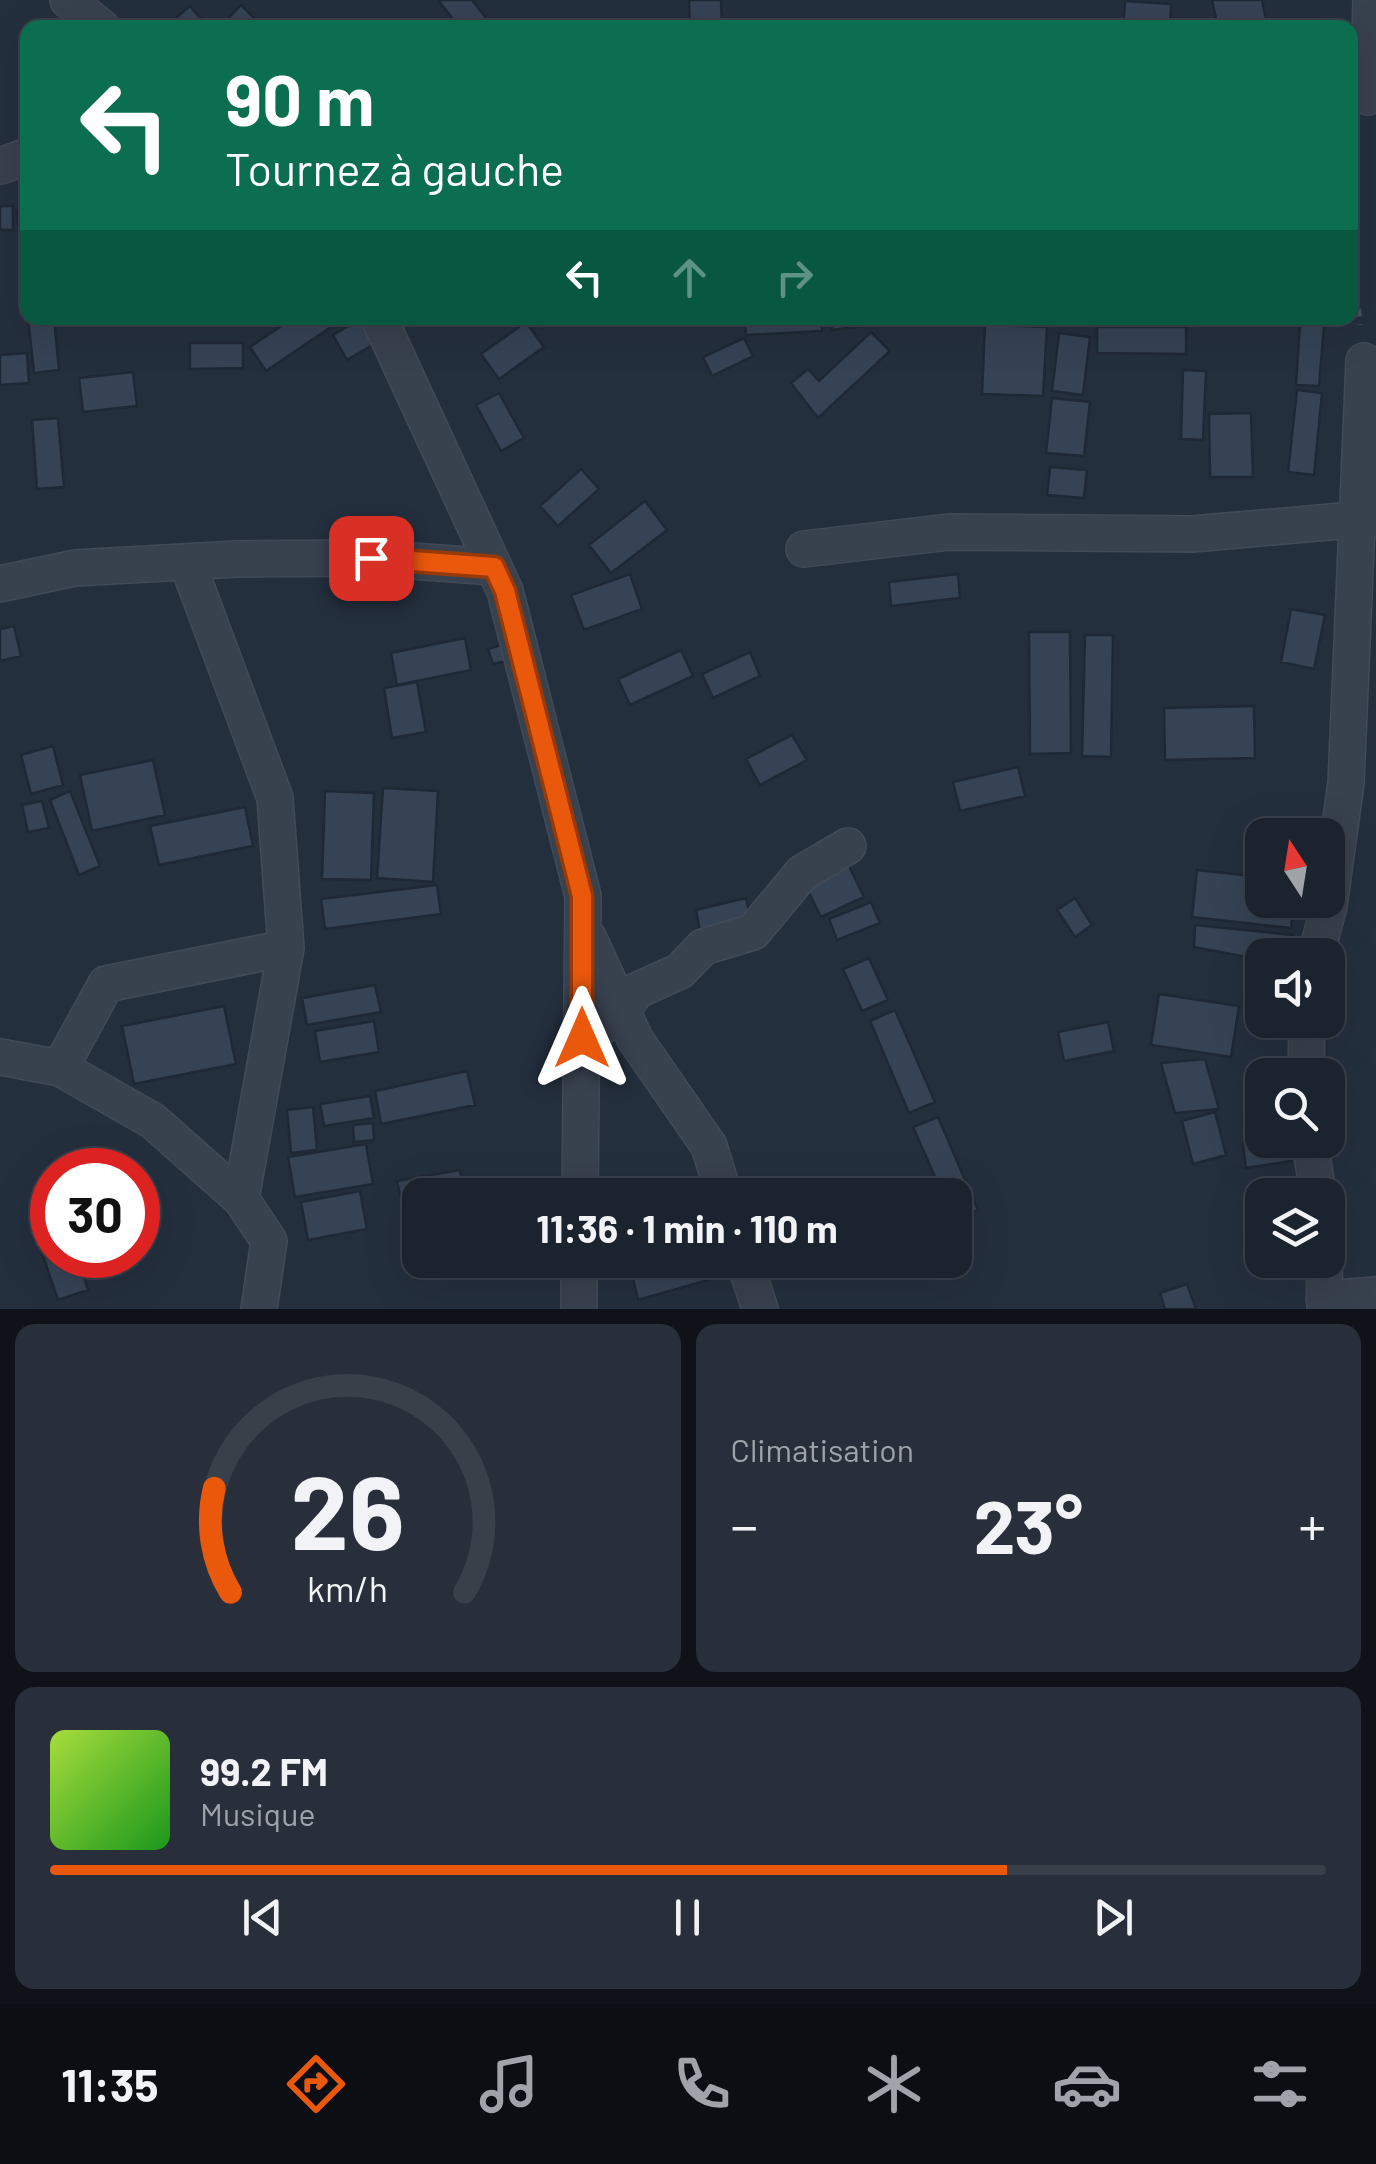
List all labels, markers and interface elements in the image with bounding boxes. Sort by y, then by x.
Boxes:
text: 90 m [225,56,375,140]
icon: left [60,60,190,190]
text: Tournez à gauche [225,141,564,195]
icon: left [557,250,612,305]
icon: ahead [662,250,717,305]
icon: right [767,250,822,305]
pin [329,516,414,601]
icon: arrive [344,531,399,586]
north arrow [1245,818,1345,918]
map controls [1245,818,1345,1278]
button: sound [1245,938,1345,1038]
position arrow [530,986,634,1090]
button: search [1245,1058,1345,1158]
speed limit sign: 30 [30,1148,160,1278]
button: layers [1245,1178,1345,1278]
text: 11:36 · 1 min · 110 m [536,1205,838,1251]
text: Climatisation [731,1430,914,1468]
text: 26 [291,1446,405,1571]
text: 23° [973,1479,1083,1569]
text: − [731,1491,758,1557]
text: + [1298,1491,1326,1557]
text: km/h [307,1566,388,1609]
text: 99.2 FM [200,1748,328,1794]
text: Musique [200,1794,315,1832]
icon: previous [235,1890,290,1945]
icon: pause [660,1890,715,1945]
icon: next [1086,1890,1141,1945]
icon: directions [281,2049,351,2119]
icon: music [474,2049,544,2119]
icon: phone [667,2049,737,2119]
icon: climate [859,2049,929,2119]
icon: car [1052,2049,1122,2119]
icon: filters [1245,2049,1315,2119]
text: 11:35 [61,2057,158,2111]

